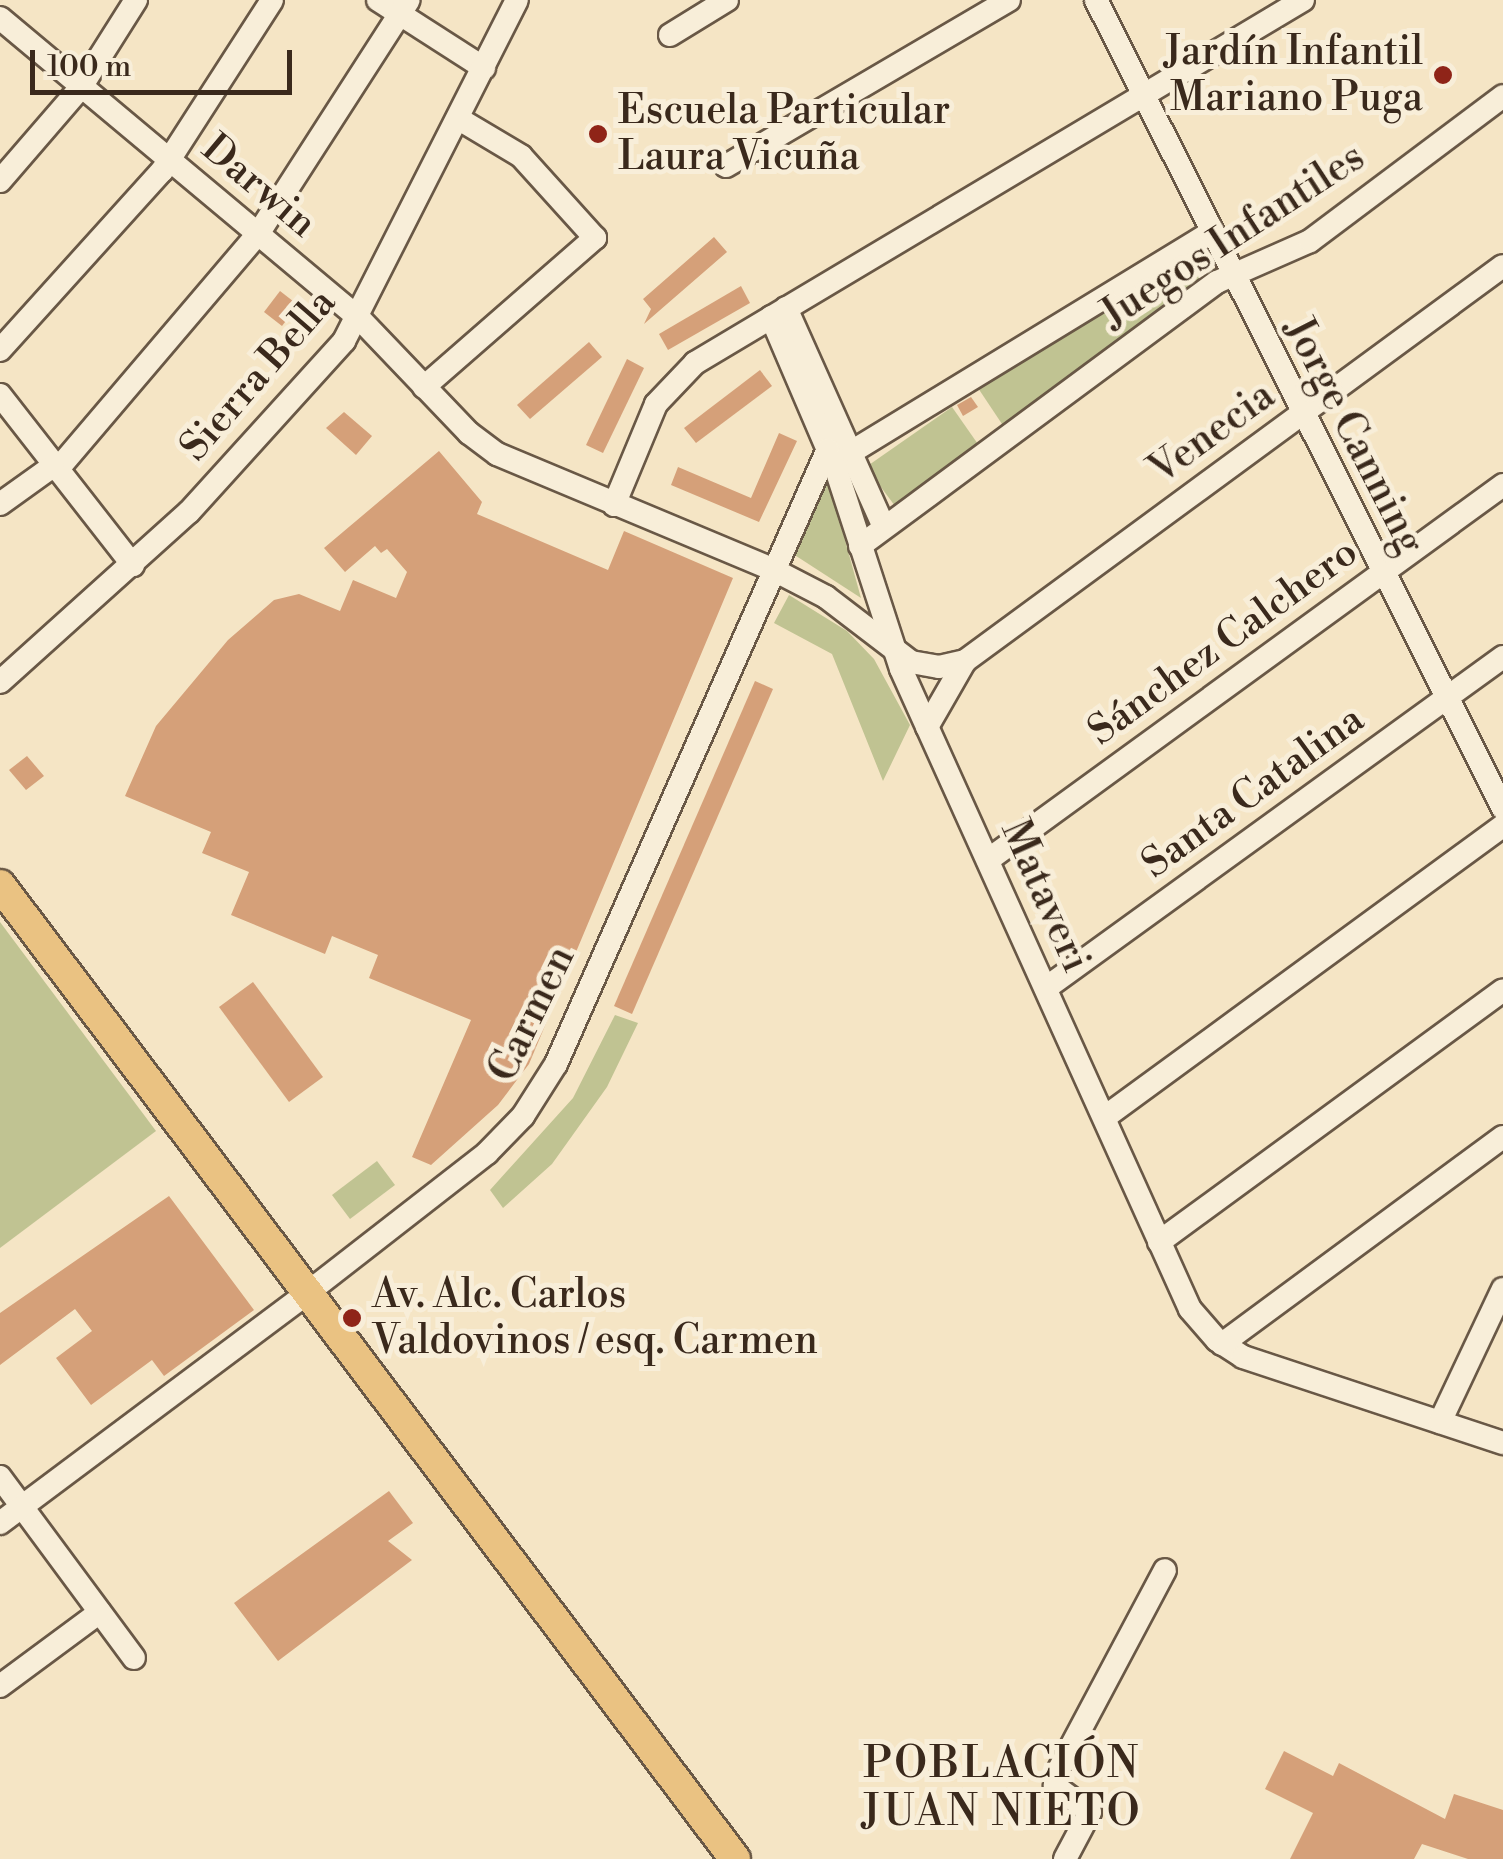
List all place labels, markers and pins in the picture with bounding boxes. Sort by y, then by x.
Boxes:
place label: Jardín Infantil Mariano Puga [1164,28,1423,122]
marker: Jardín Infantil Mariano Puga [1432,64,1454,86]
place label: Escuela Particular Laura Vicuña [618,87,950,181]
marker: Escuela Particular Laura Vicuña [587,123,609,145]
place label: Av. Alc. Carlos Valdovinos / esq. Carmen [372,1271,818,1365]
marker: Av. Alc. Carlos Valdovinos / esq. Carmen [341,1307,363,1329]

